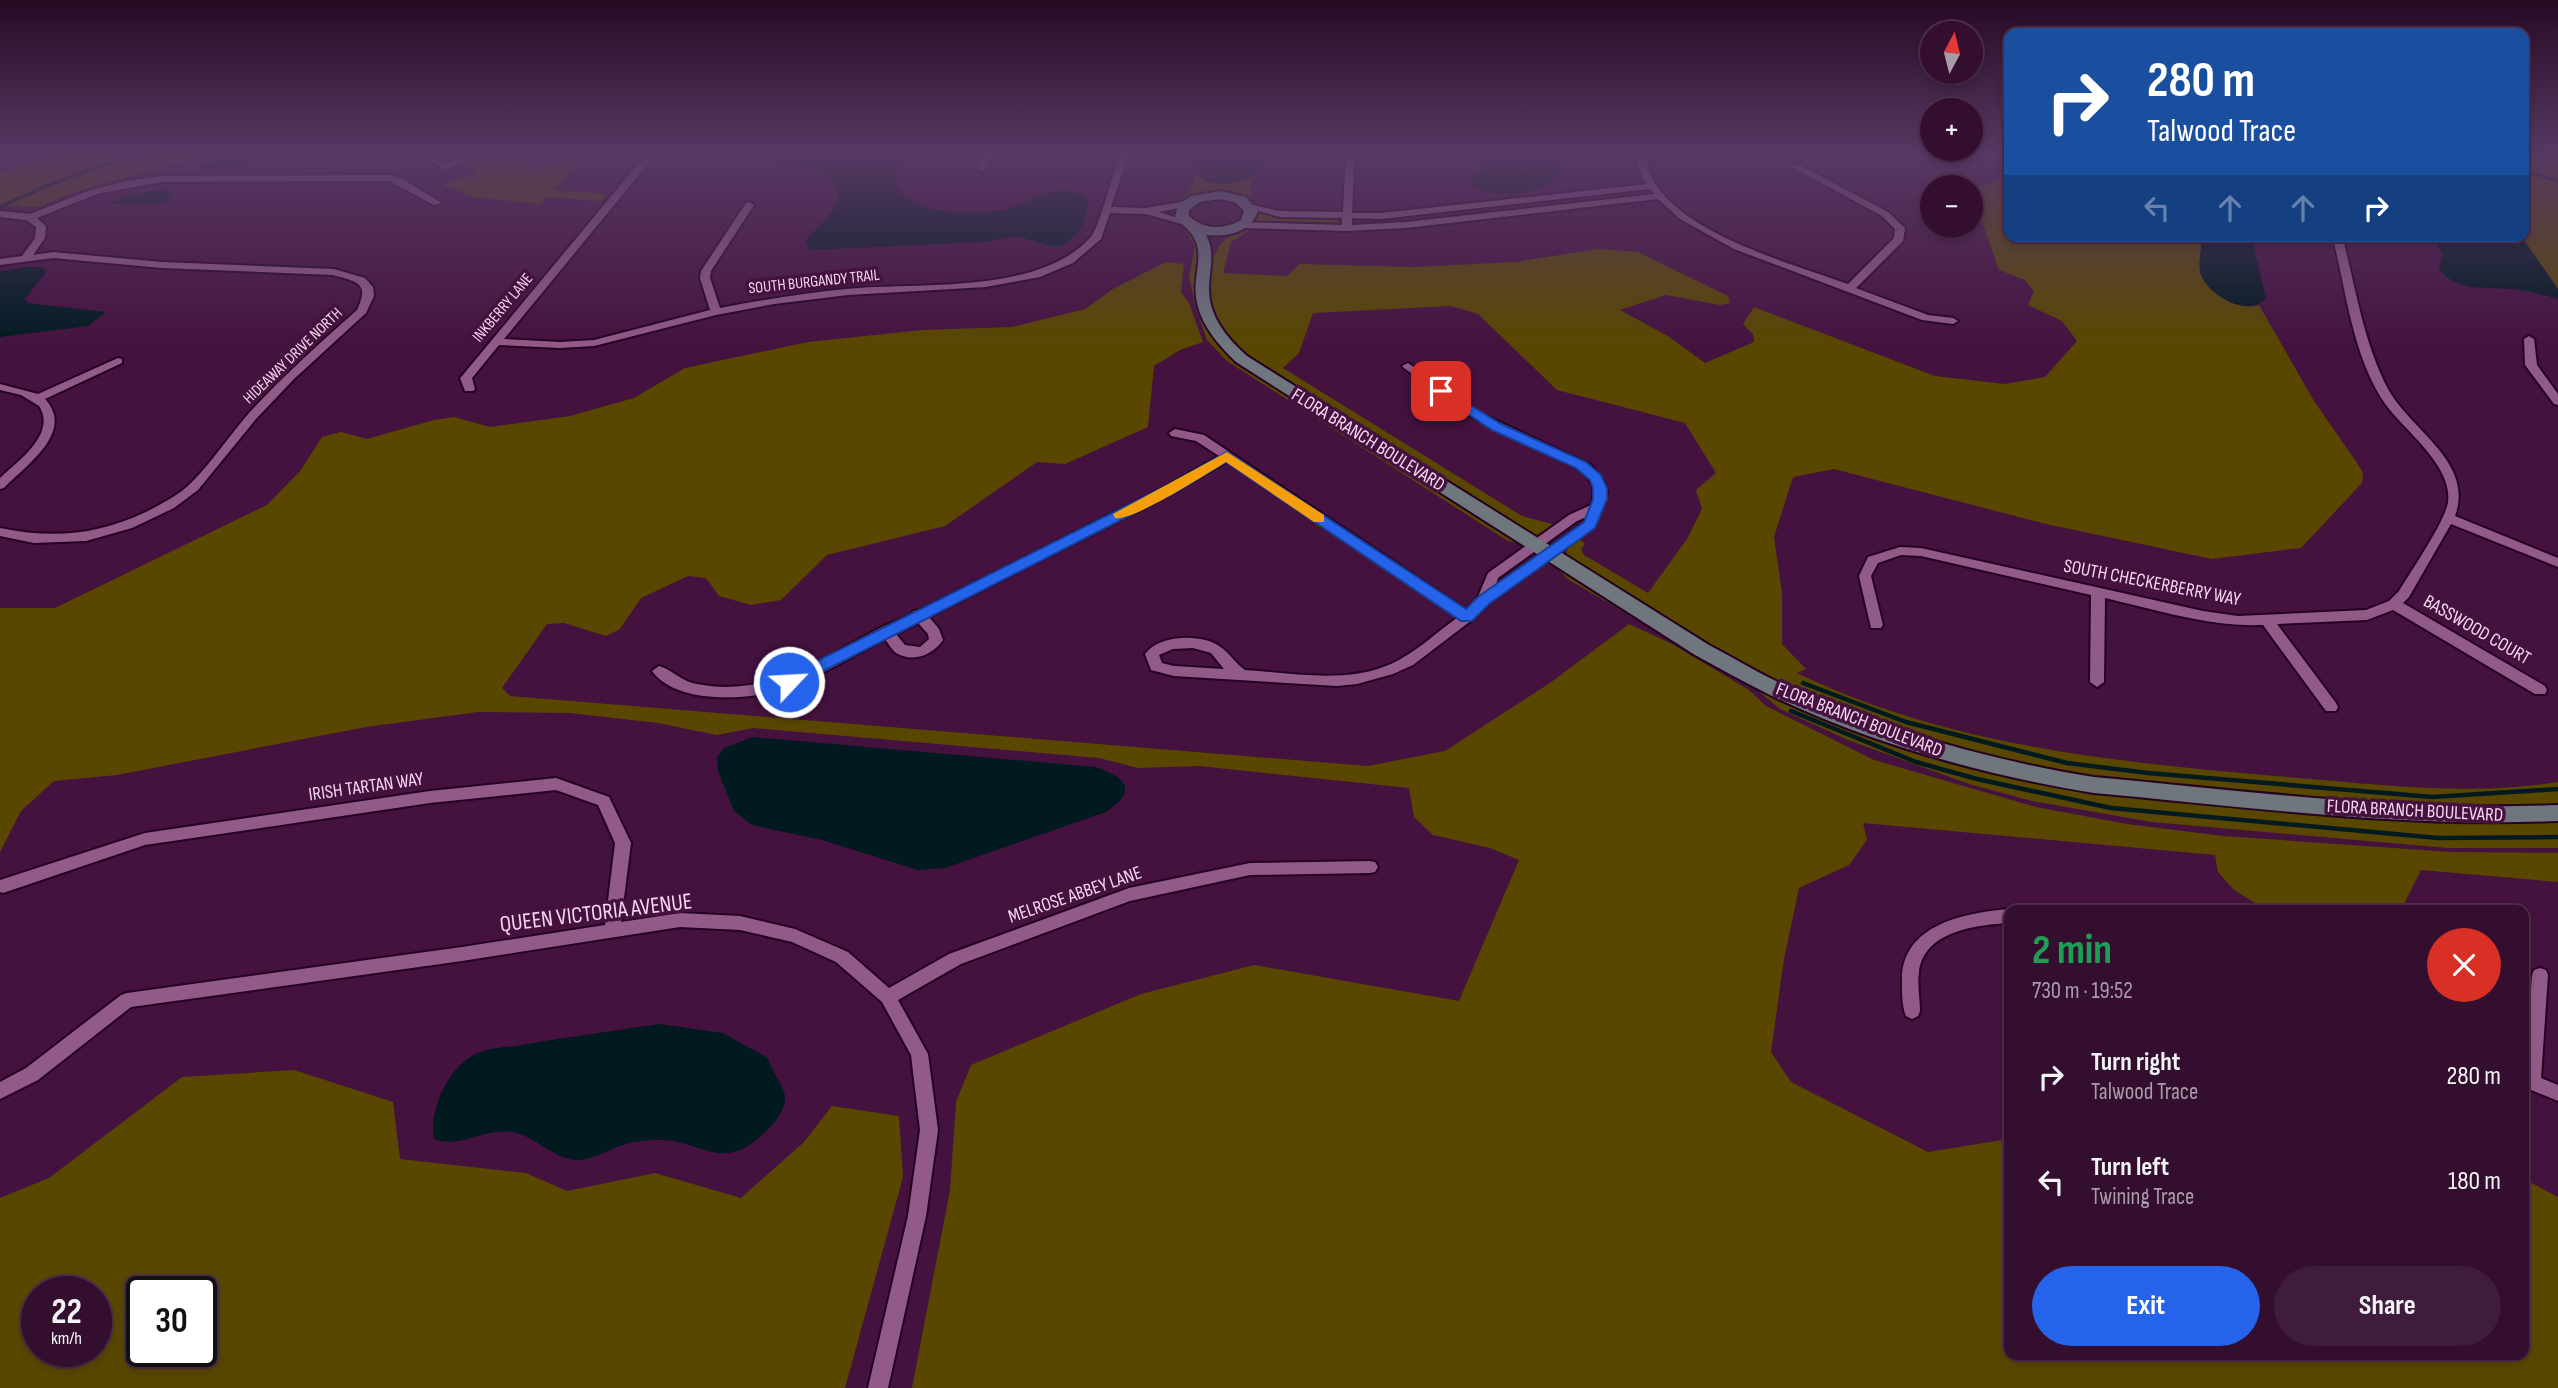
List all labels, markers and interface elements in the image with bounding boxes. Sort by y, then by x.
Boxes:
north arrow [1920,21,1983,84]
map controls [1920,21,1983,238]
text: 280 m [2147,52,2255,111]
icon: right [2032,56,2123,147]
button: + [1920,98,1983,161]
text: Talwood Trace [2147,112,2296,151]
button: − [1920,175,1983,238]
icon: left [2138,189,2176,227]
icon: ahead [2211,189,2249,227]
icon: ahead [2284,189,2322,227]
icon: right [2357,189,2395,227]
street label: SOUTH BURGANDY TRAIL [748,266,881,298]
street label: INKBERRY LANE [469,270,537,346]
street label: HIDEAWAY DRIVE NORTH [240,304,346,408]
pin [1411,361,1471,421]
icon: arrive [1422,372,1460,410]
street label: FLORA BRANCH BOULEVARD [1287,383,1449,497]
street label: SOUTH CHECKERBERRY WAY [2062,555,2242,611]
street label: BASSWOOD COURT [2419,590,2535,670]
position arrow [752,645,826,719]
street label: FLORA BRANCH BOULEVARD [1772,678,1946,762]
street label: IRISH TARTAN WAY [307,768,425,806]
street label: FLORA BRANCH BOULEVARD [2326,795,2504,827]
street label: MELROSE ABBEY LANE [1005,861,1145,929]
street label: QUEEN VICTORIA AVENUE [498,887,694,939]
text: 2 min [2032,925,2112,976]
button: close [2427,928,2501,1002]
text: 730 m · 19:52 [2032,977,2133,1005]
text: Turn right [2091,1047,2180,1078]
icon: right [2032,1058,2070,1096]
text: 280 m [2446,1061,2501,1092]
text: Talwood Trace [2091,1078,2198,1106]
text: Turn left [2091,1152,2169,1183]
icon: left [2032,1163,2070,1201]
text: 180 m [2448,1166,2501,1197]
text: Twining Trace [2091,1183,2194,1211]
button: Exit [2032,1266,2260,1346]
button: Share [2274,1266,2501,1346]
speed limit sign: 30 [126,1276,217,1367]
text: 22 [51,1291,82,1334]
text: km/h [51,1328,82,1349]

